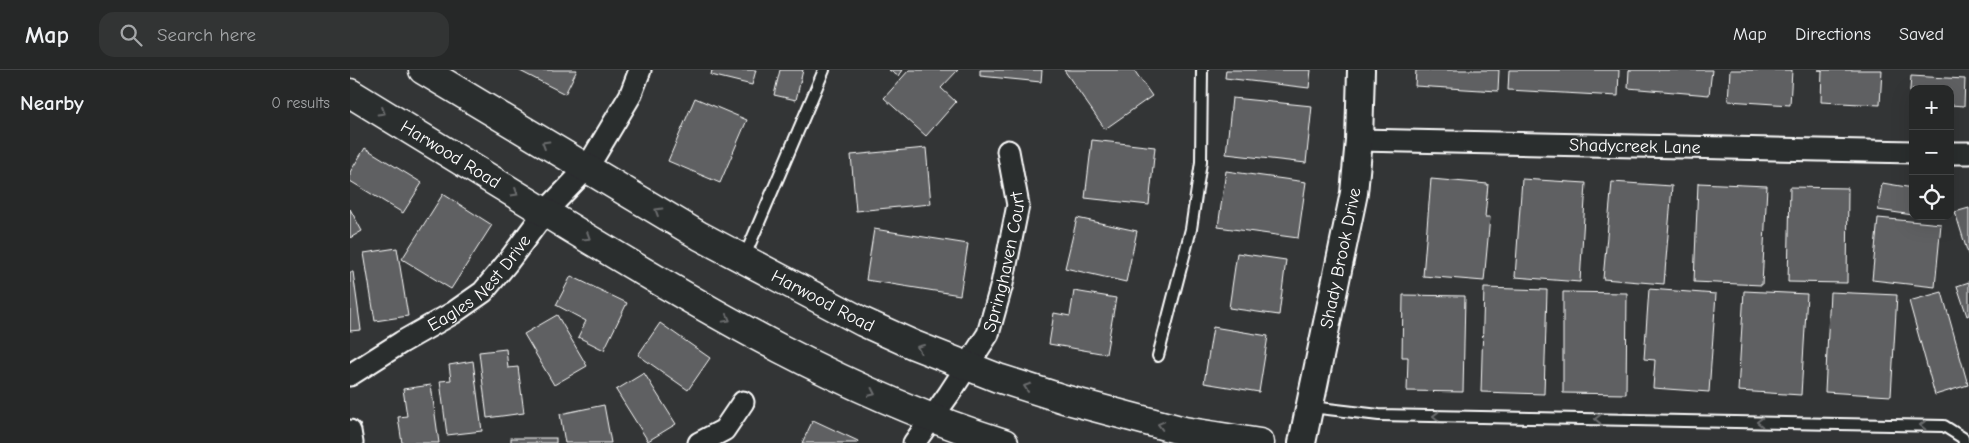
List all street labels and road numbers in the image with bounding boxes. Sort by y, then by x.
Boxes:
street label: Harwood Road [397,116,504,193]
street label: Shadycreek Lane [1569,135,1701,158]
street label: Shady Brook Drive [1316,187,1365,330]
street label: Springhaven Court [979,189,1029,335]
street label: Eagles Nest Drive [424,231,535,336]
street label: Harwood Road [768,266,878,337]

